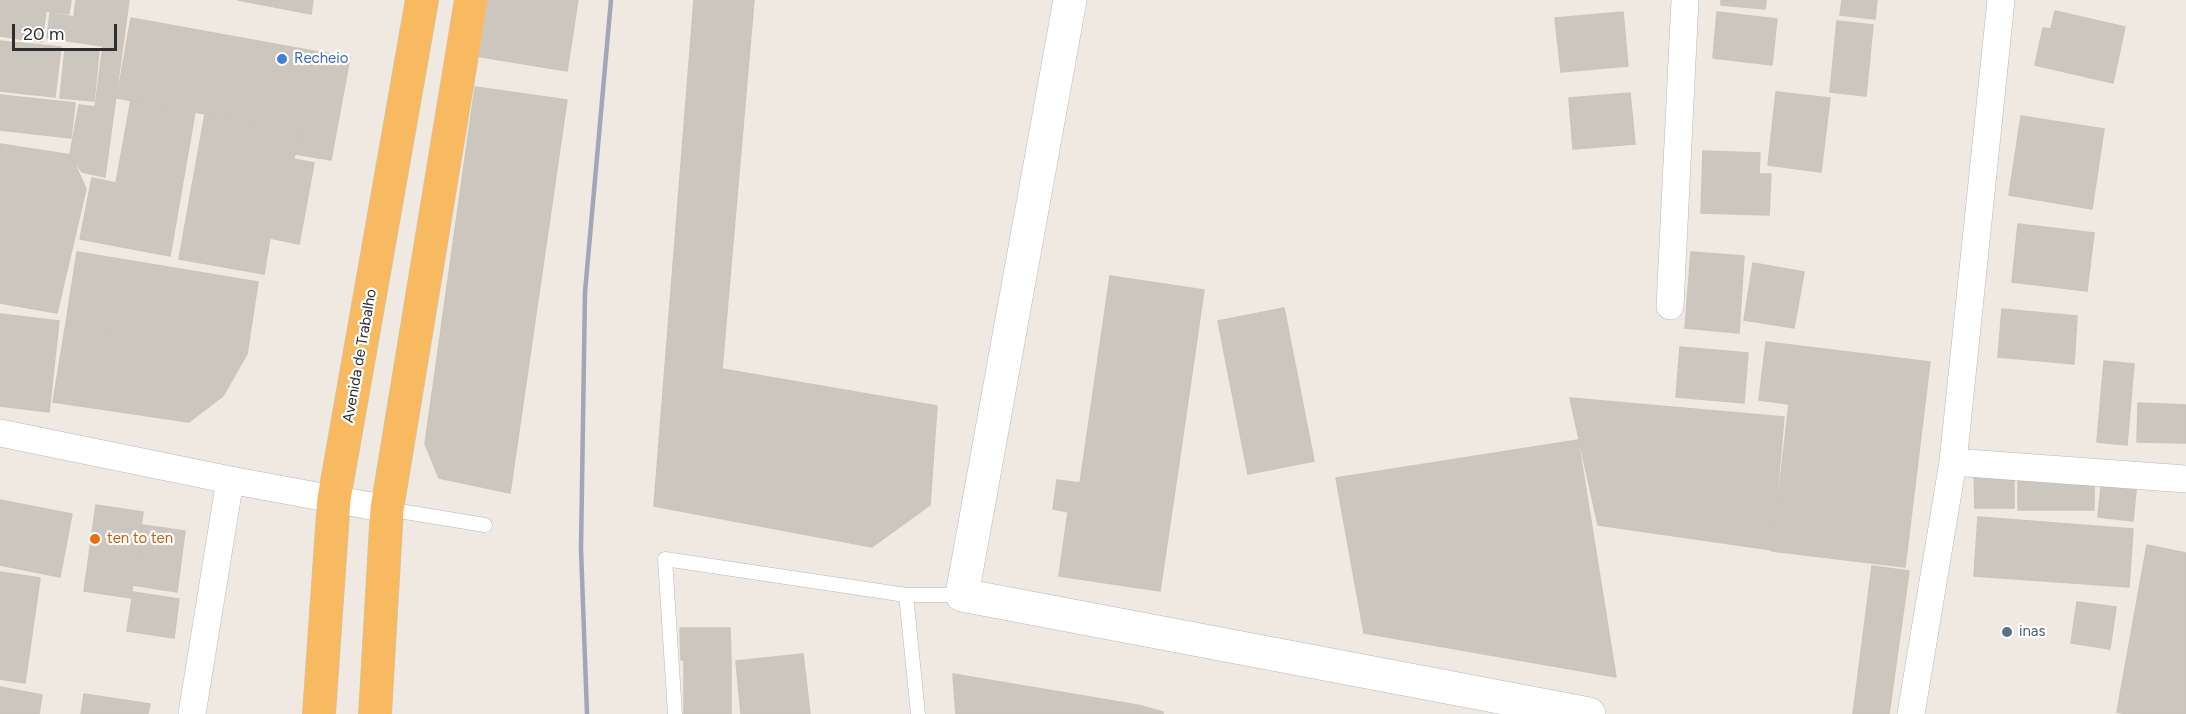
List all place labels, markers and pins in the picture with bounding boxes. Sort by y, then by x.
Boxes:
place label: Recheio [294,50,348,68]
marker: Recheio [275,52,289,66]
place label: ten to ten [107,530,173,548]
marker: ten to ten [88,532,102,546]
place label: inas [2019,623,2045,641]
marker: inas [2000,625,2014,639]

